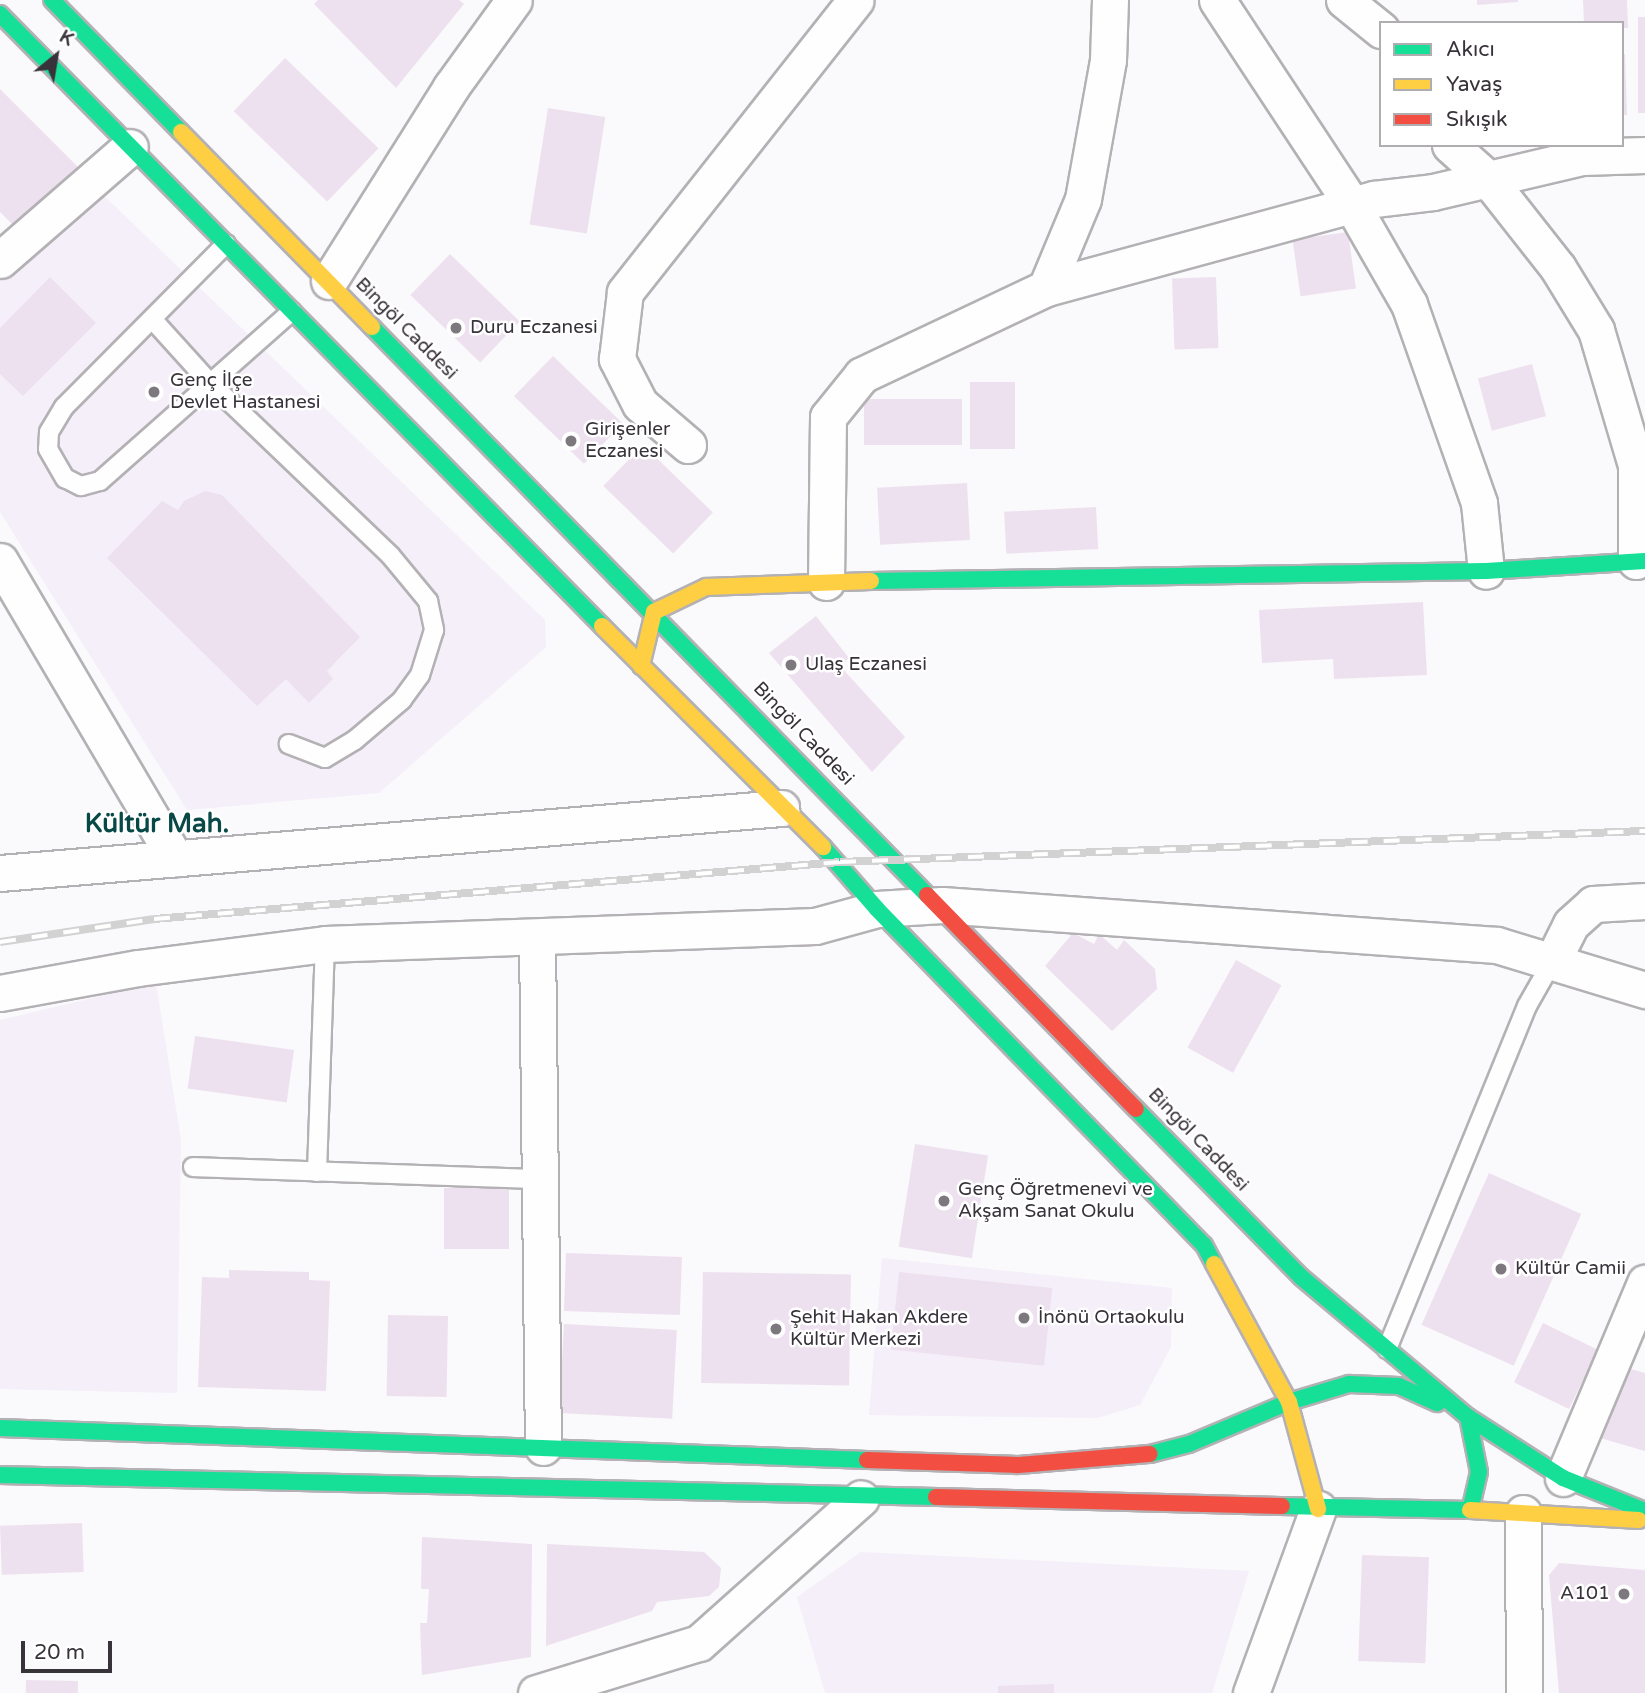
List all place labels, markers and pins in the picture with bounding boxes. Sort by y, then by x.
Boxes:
place label: Duru Eczanesi [470,317,598,339]
marker: Duru Eczanesi [448,320,464,336]
place label: Genç İlçe Devlet Hastanesi [170,370,320,414]
marker: Genç İlçe Devlet Hastanesi [144,382,164,402]
place label: Girişenler Eczanesi [585,419,670,463]
marker: Girişenler Eczanesi [563,433,579,449]
place label: Ulaş Eczanesi [805,654,927,676]
marker: Ulaş Eczanesi [783,657,799,673]
place label: Genç Öğretmenevi ve Akşam Sanat Okulu [958,1179,1153,1223]
marker: Genç Öğretmenevi ve Akşam Sanat Okulu [936,1193,952,1209]
place label: Kültür Camii [1515,1258,1626,1280]
marker: Kültür Camii [1493,1261,1509,1277]
place label: Şehit Hakan Akdere Kültür Merkezi [790,1307,968,1351]
place label: İnönü Ortaokulu [1038,1307,1185,1329]
marker: İnönü Ortaokulu [1016,1310,1032,1326]
marker: Şehit Hakan Akdere Kültür Merkezi [768,1321,784,1337]
place label: A101 [1560,1583,1610,1605]
marker: A101 [1616,1586,1632,1602]

